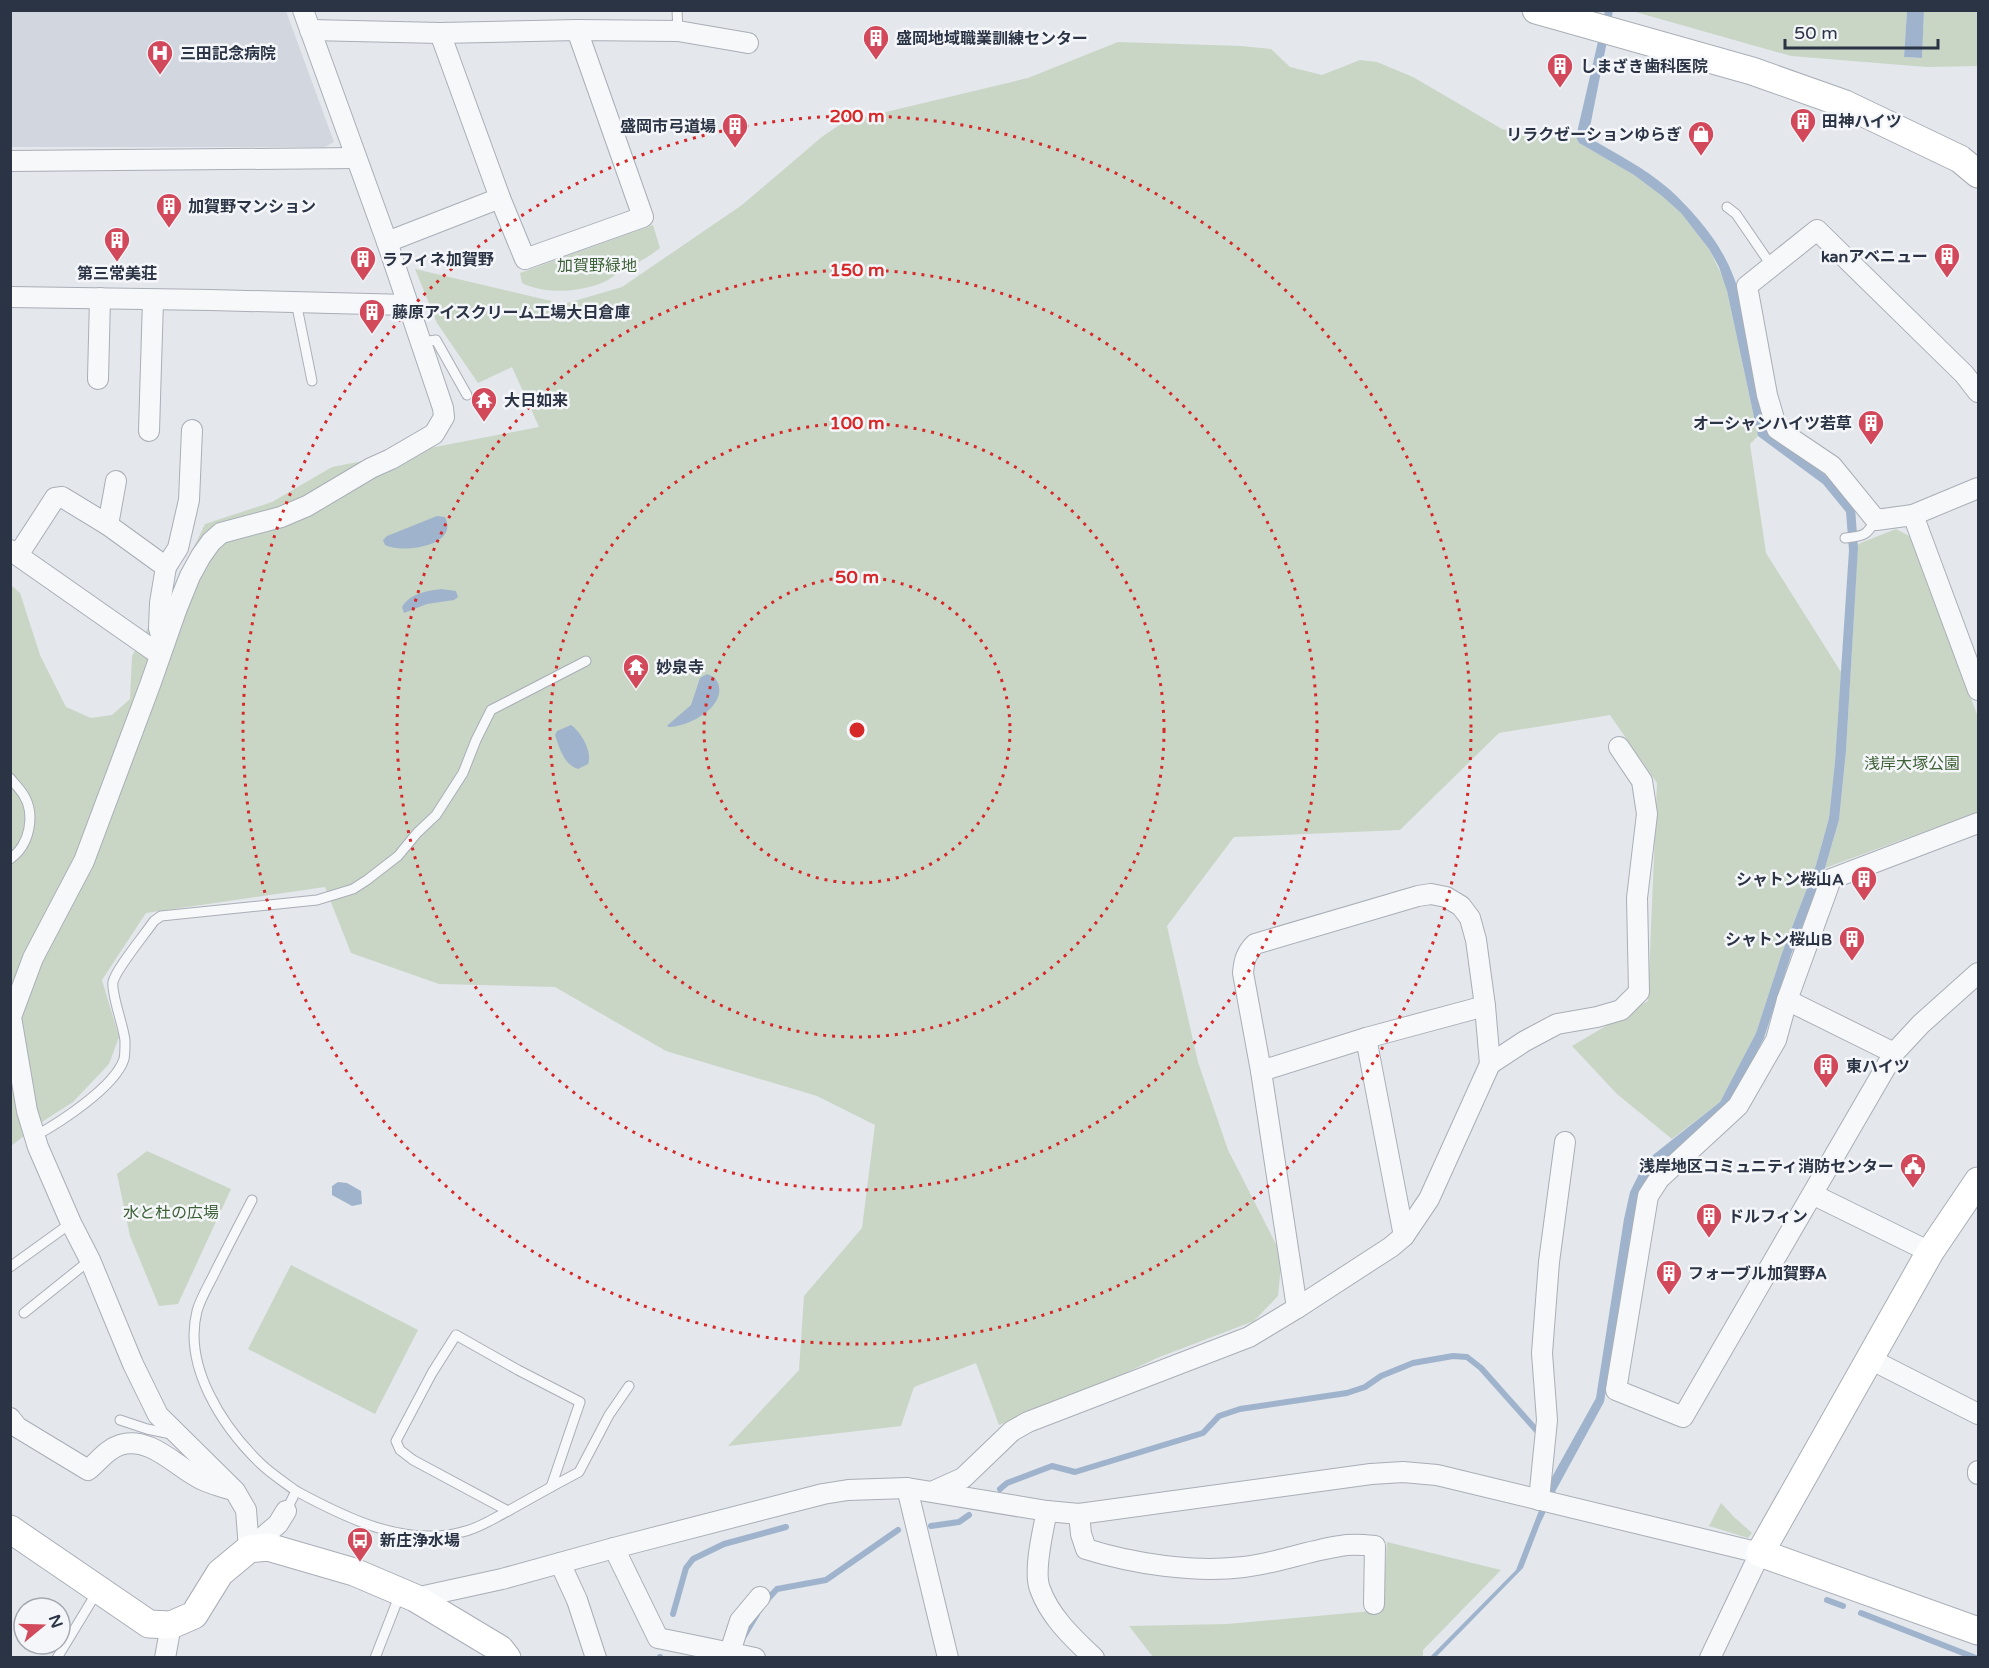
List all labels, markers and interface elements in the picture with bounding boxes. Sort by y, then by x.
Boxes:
scale bar [1785,12,1938,50]
text: 50 m [1794,22,1838,44]
building icon: 盛岡地域職業訓練センター [861,23,891,61]
place label: 盛岡地域職業訓練センター [896,29,1088,49]
hospital icon: 三田記念病院 [145,38,175,76]
place label: 三田記念病院 [180,44,276,64]
building icon: しまざき歯科医院 [1545,51,1575,89]
place label: しまざき歯科医院 [1580,57,1708,77]
text: 200 m [829,105,885,127]
building icon: 田神ハイツ [1788,106,1818,144]
building icon: 盛岡市弓道場 [720,111,750,149]
place label: 田神ハイツ [1822,112,1902,132]
place label: 盛岡市弓道場 [620,117,716,137]
shop icon: リラクゼーションゆらぎ [1686,119,1716,157]
place label: リラクゼーションゆらぎ [1506,125,1682,145]
building icon: 加賀野マンション [154,191,184,229]
place label: 加賀野マンション [188,197,316,217]
building icon: 第三常美荘 [102,225,132,263]
building icon: kanアベニュー [1932,241,1962,279]
building icon: ラフィネ加賀野 [348,244,378,282]
place label: kanアベニュー [1821,247,1928,267]
place label: ラフィネ加賀野 [382,250,494,270]
park label: 加賀野緑地 [557,256,637,276]
text: 150 m [829,259,885,281]
place label: 第三常美荘 [77,264,157,284]
building icon: 藤原アイスクリーム工場大日倉庫 [357,297,387,335]
place label: 藤原アイスクリーム工場大日倉庫 [392,303,630,323]
temple icon: 大日如来 [469,385,499,423]
place label: 大日如来 [504,391,568,411]
building icon: オーシャンハイツ若草 [1856,408,1886,446]
text: 100 m [829,412,885,434]
place label: オーシャンハイツ若草 [1693,414,1852,434]
text: 50 m [835,566,879,588]
temple icon: 妙泉寺 [621,652,651,690]
place label: 妙泉寺 [656,658,704,678]
centre of rings [847,720,867,740]
park label: 浅岸大塚公園 [1864,754,1960,774]
building icon: シャトン桜山A [1849,864,1879,902]
place label: シャトン桜山A [1736,870,1844,890]
building icon: シャトン桜山B [1837,924,1867,962]
place label: シャトン桜山B [1725,930,1832,950]
building icon: 東ハイツ [1811,1051,1841,1089]
place label: 東ハイツ [1846,1057,1910,1077]
public building icon: 浅岸地区コミュニティ消防センター [1898,1151,1928,1189]
place label: 浅岸地区コミュニティ消防センター [1639,1157,1894,1177]
building icon: ドルフィン [1694,1201,1724,1239]
park label: 水と杜の広場 [123,1203,219,1223]
place label: ドルフィン [1728,1207,1808,1227]
building icon: フォーブル加賀野A [1654,1258,1684,1296]
place label: フォーブル加賀野A [1688,1264,1827,1284]
bus stop icon: 新庄浄水場 [345,1525,375,1563]
place label: 新庄浄水場 [380,1531,460,1551]
north arrow [12,1596,72,1656]
text: N [44,1612,67,1631]

